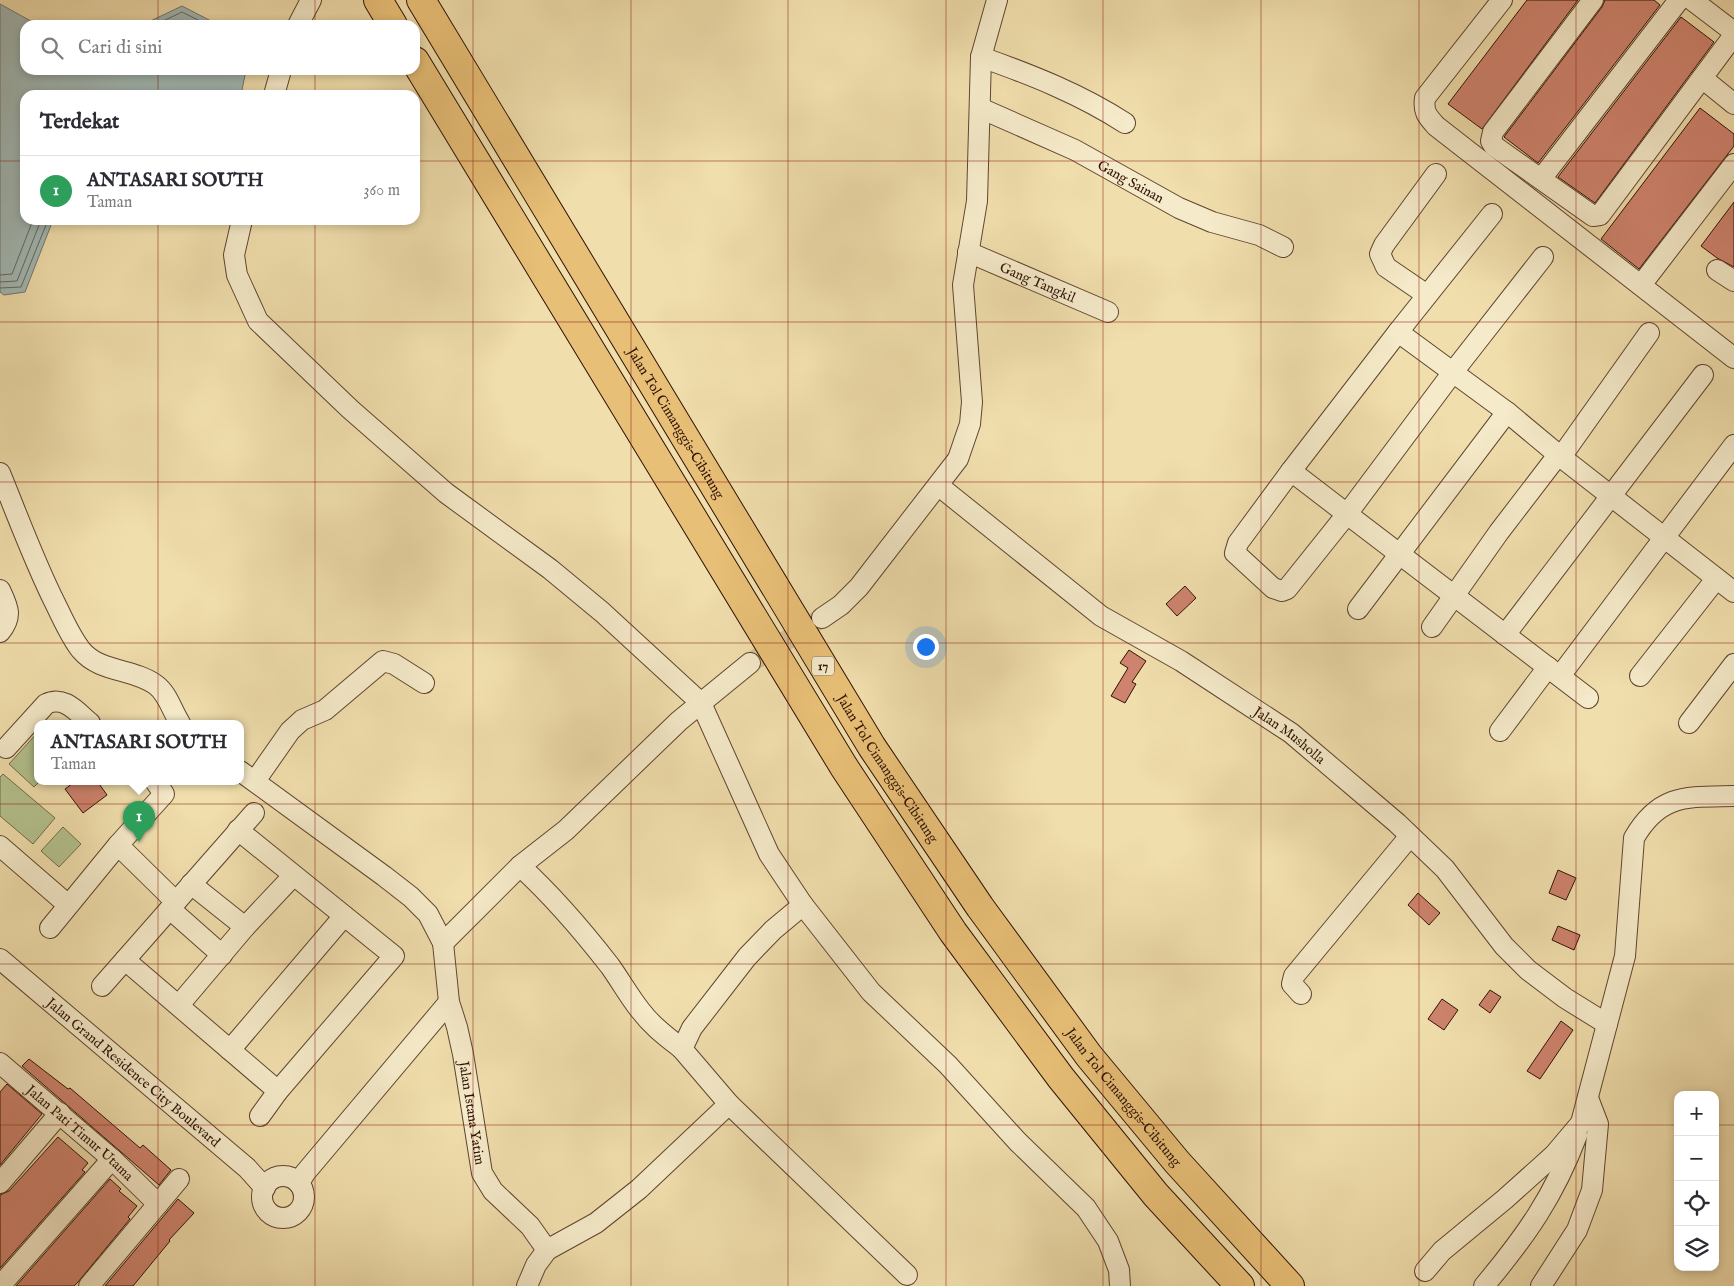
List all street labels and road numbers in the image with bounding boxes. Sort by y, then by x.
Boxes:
street label: Gang Sainan [1094,156,1167,208]
street label: Gang Tangkil [997,259,1078,307]
street label: Jalan Tol Cimanggis–Cibitung [622,343,728,503]
road number: 17 [812,656,834,676]
street label: Jalan Tol Cimanggis–Cibitung [831,689,942,847]
street label: Jalan Musholla [1248,702,1330,769]
street label: Jalan Grand Residence City Boulevard [41,993,224,1152]
street label: Jalan Tol Cimanggis–Cibitung [1060,1023,1185,1171]
street label: Jalan Istana Yatim [454,1058,489,1166]
street label: Jalan Pati Timur Utama [20,1080,138,1186]

